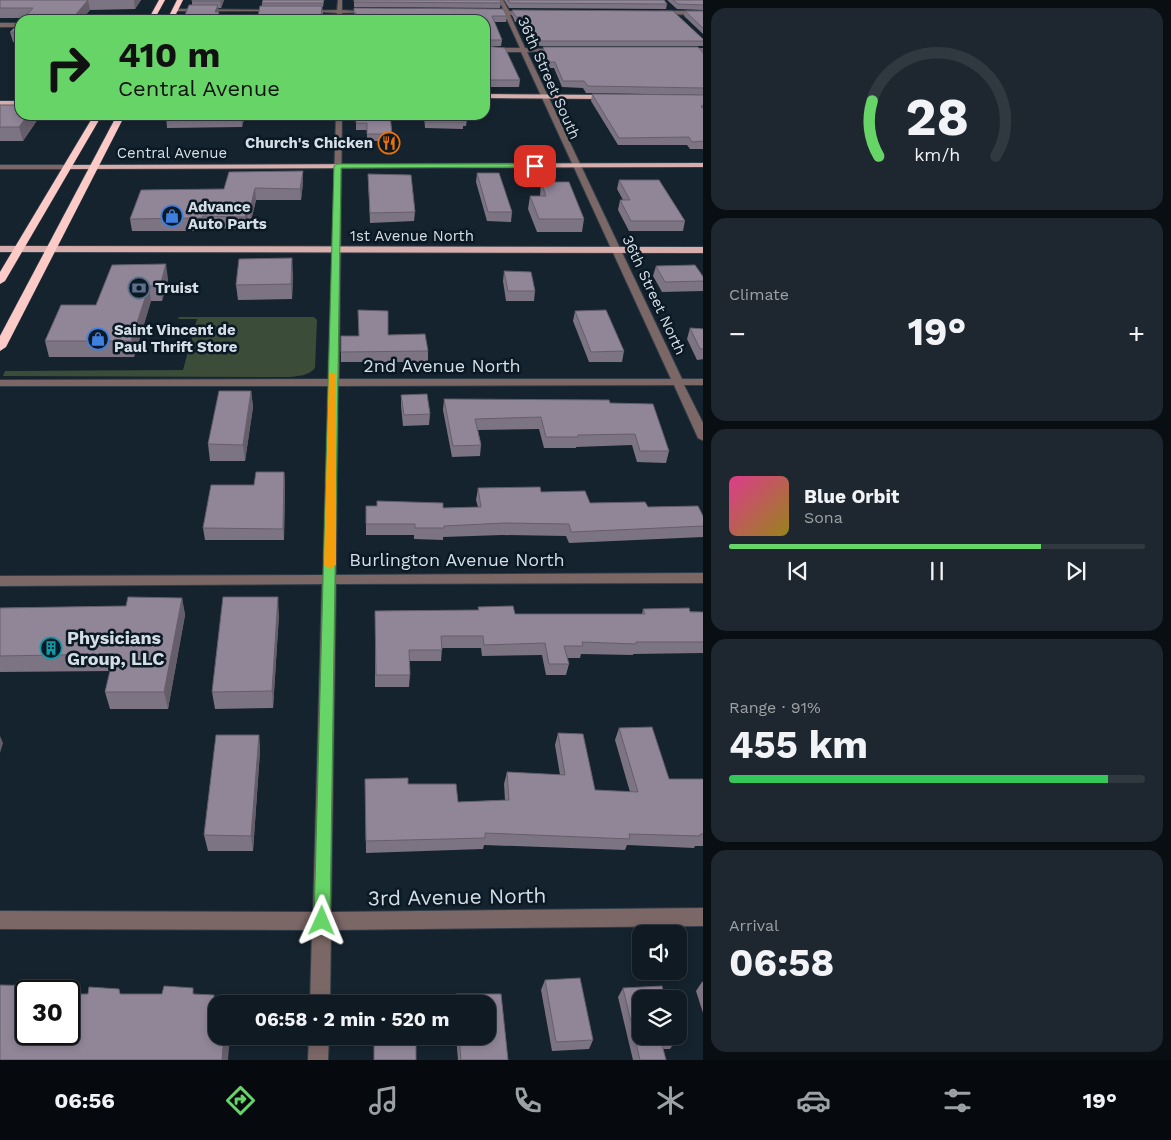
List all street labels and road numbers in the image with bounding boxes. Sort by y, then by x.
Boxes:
street label: 36th Street South [514,14,584,142]
street label: Central Avenue [117,144,227,162]
street label: 1st Avenue North [350,227,474,245]
street label: 36th Street North [618,232,690,358]
street label: 2nd Avenue North [363,355,521,376]
street label: Burlington Avenue North [349,549,565,570]
street label: 3rd Avenue North [367,882,547,911]

